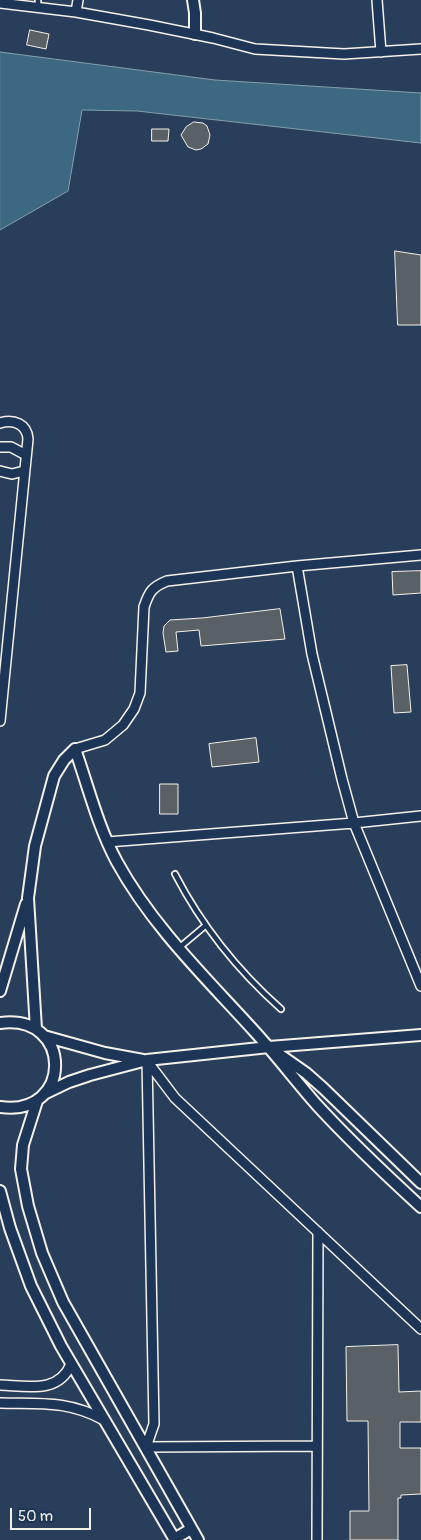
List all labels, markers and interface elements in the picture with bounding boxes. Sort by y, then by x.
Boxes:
scale bar [12,1498,94,1530]
text: 50 m [18,1507,53,1526]

